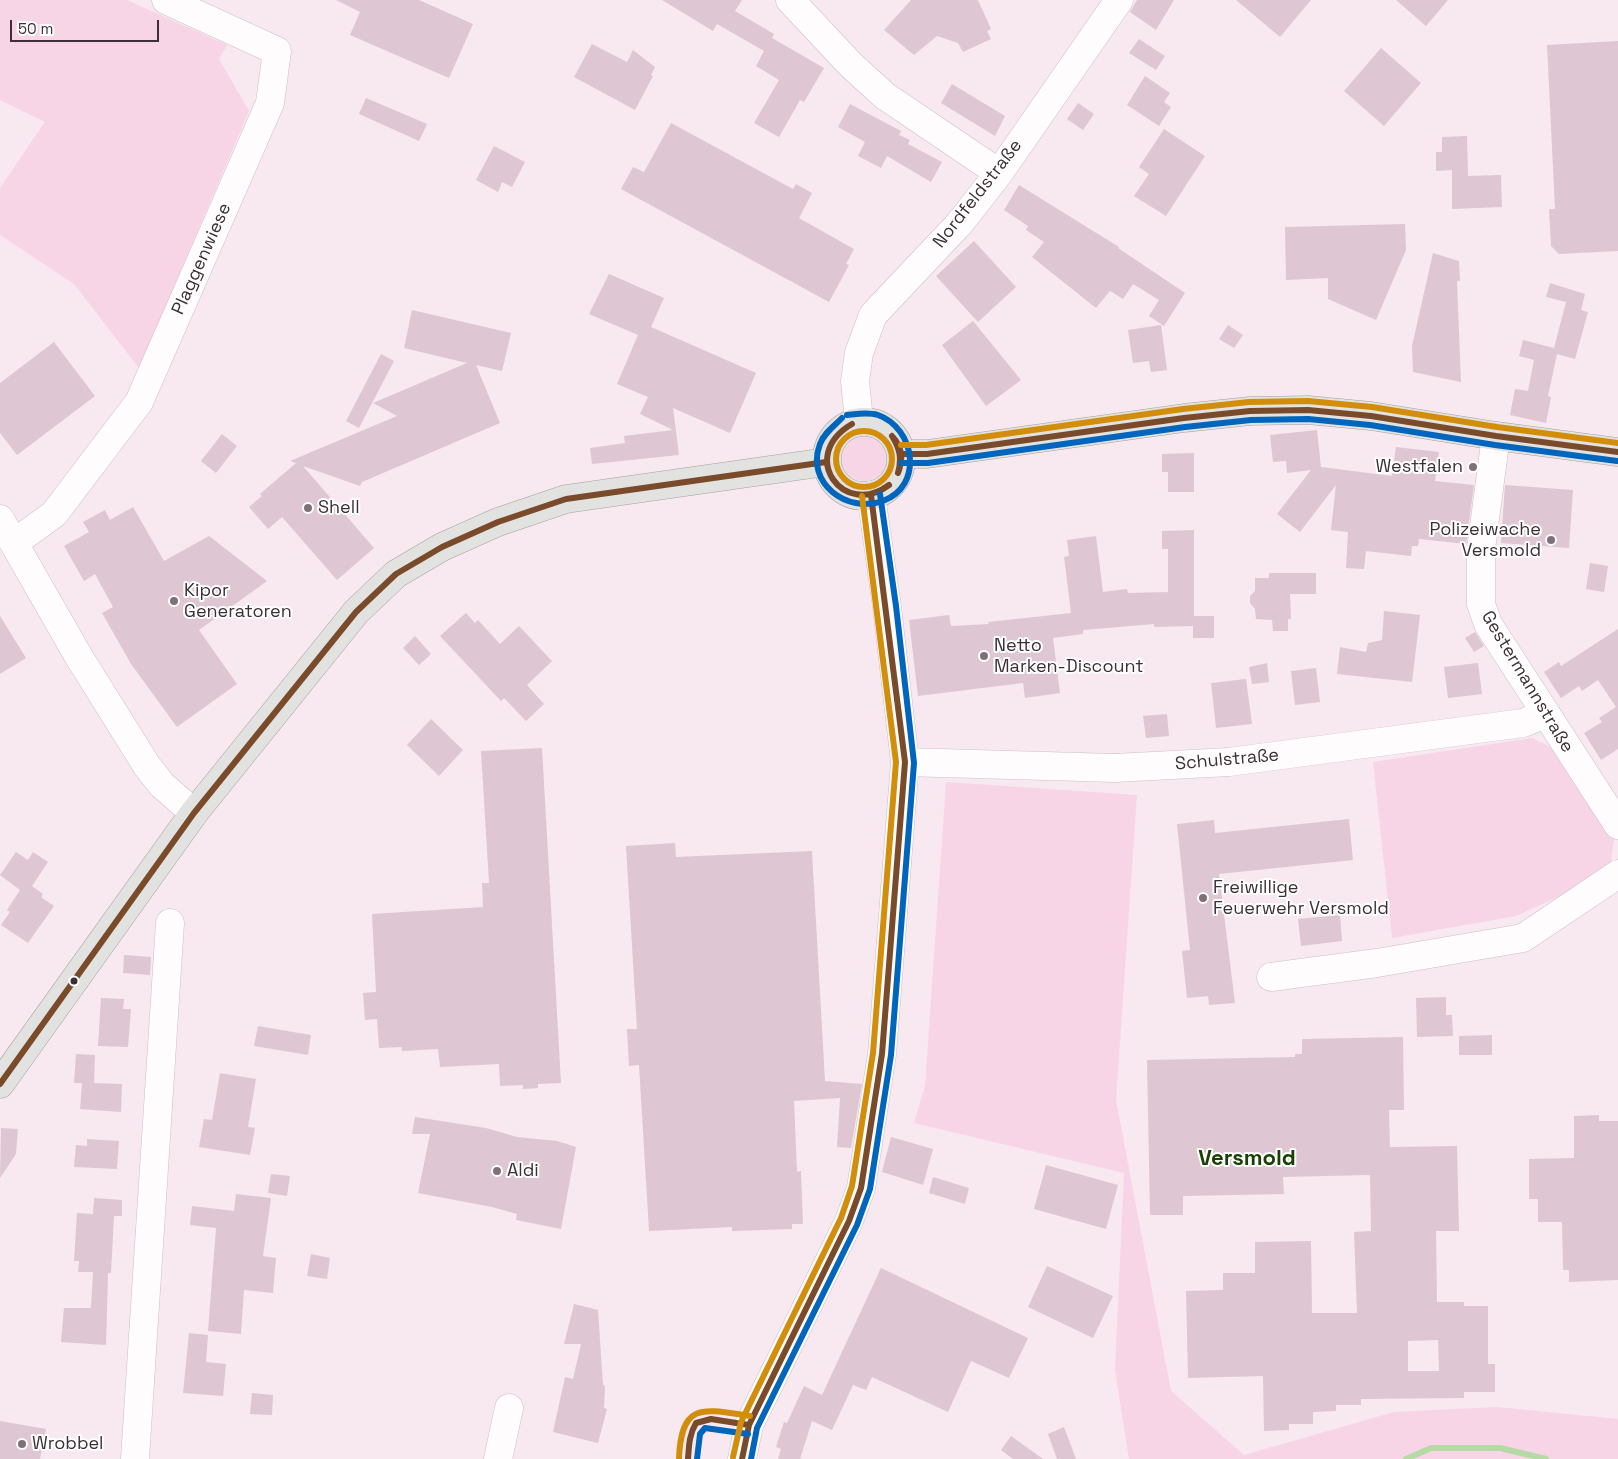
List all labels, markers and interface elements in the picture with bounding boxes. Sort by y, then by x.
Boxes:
scale bar [12,10,161,42]
text: 50 m [18,19,53,38]
street label: Nordfeldstraße [929,135,1027,253]
street label: Plaggenwiese [168,200,236,318]
place label: Westfalen [1376,456,1463,478]
marker: Westfalen [1467,461,1479,473]
place label: Shell [318,497,360,519]
marker: Shell [302,502,314,514]
place label: Polizeiwache Versmold [1430,519,1541,562]
marker: Polizeiwache Versmold [1545,534,1557,546]
place label: Kipor Generatoren [184,580,292,622]
marker: Kipor Generatoren [168,595,180,607]
street label: Gestermannstraße [1476,607,1578,757]
place label: Netto Marken-Discount [994,635,1144,678]
marker: Netto Marken-Discount [978,650,990,662]
street label: Schulstraße [1174,745,1280,775]
place label: Freiwillige Feuerwehr Versmold [1213,877,1389,920]
marker: Freiwillige Feuerwehr Versmold [1197,892,1209,904]
unlabelled marker [69,976,79,986]
district label: Versmold [1198,1146,1296,1172]
place label: Aldi [507,1160,539,1182]
marker: Aldi [491,1165,503,1177]
place label: Wrobbel [32,1433,104,1455]
marker: Wrobbel [16,1438,28,1450]

